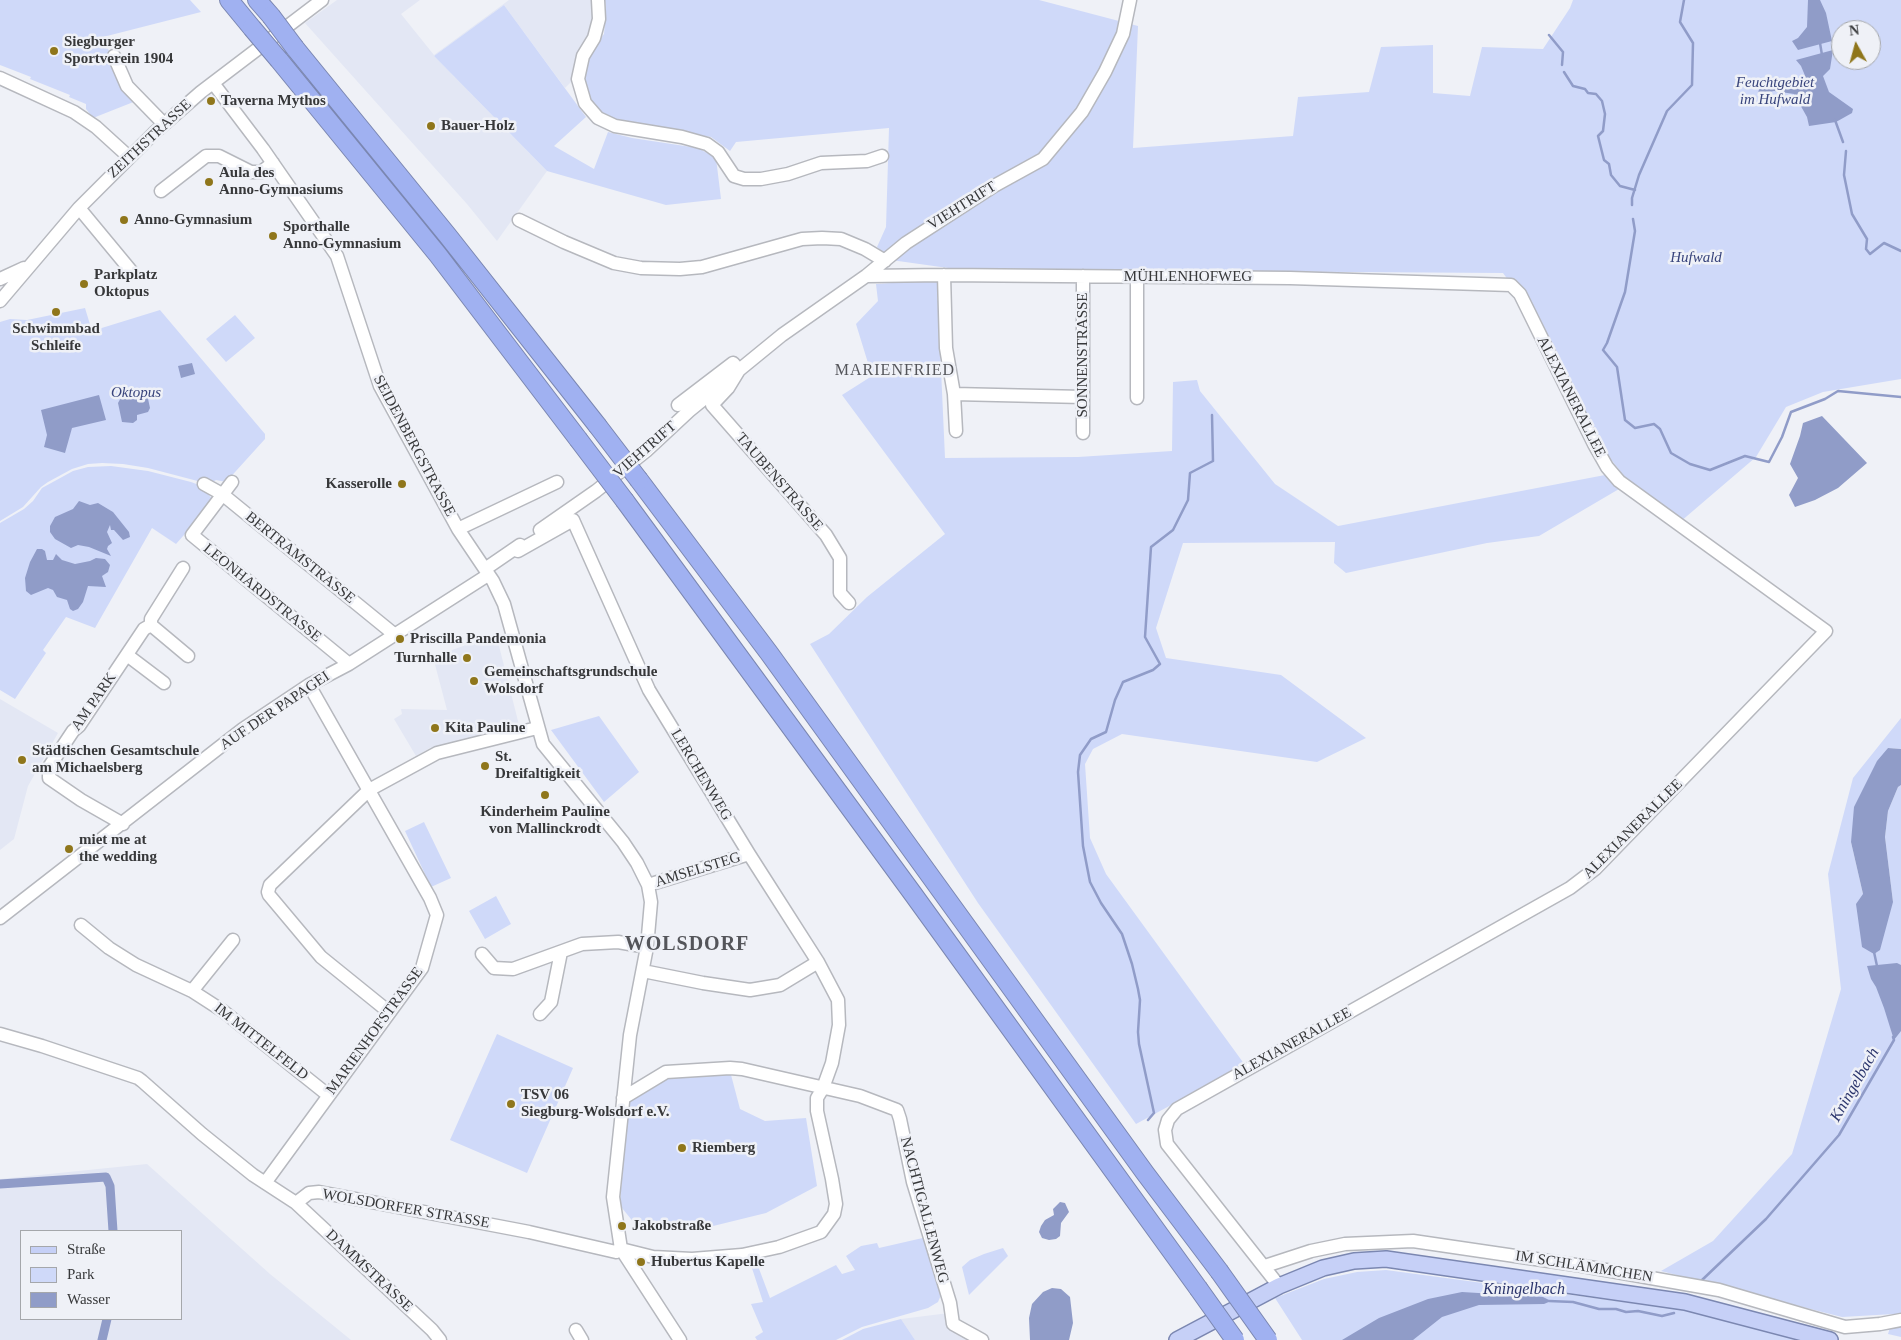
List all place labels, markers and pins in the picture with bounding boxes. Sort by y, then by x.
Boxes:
place label: Siegburger Sportverein 1904 [64,33,173,68]
marker: Siegburger Sportverein 1904 [48,45,60,57]
place label: Taverna Mythos [221,92,326,110]
marker: Taverna Mythos [205,95,217,107]
place label: Bauer-Holz [441,117,515,135]
marker: Bauer-Holz [425,120,437,132]
place label: Aula des Anno-Gymnasiums [219,164,343,199]
marker: Aula des Anno-Gymnasiums [203,176,215,188]
place label: Anno-Gymnasium [134,211,252,229]
marker: Anno-Gymnasium [118,214,130,226]
place label: Sporthalle Anno-Gymnasium [283,218,401,253]
marker: Sporthalle Anno-Gymnasium [267,230,279,242]
place label: Parkplatz Oktopus [94,266,157,301]
marker: Parkplatz Oktopus [78,278,90,290]
marker: Schwimmbad Schleife [50,306,62,318]
place label: Schwimmbad Schleife [12,320,100,355]
place label: Kasserolle [326,475,392,493]
marker: Kasserolle [396,478,408,490]
place label: Priscilla Pandemonia [410,630,546,648]
marker: Priscilla Pandemonia [394,633,406,645]
place label: Turnhalle [394,649,457,667]
marker: Turnhalle [461,652,473,664]
place label: Gemeinschaftsgrundschule Wolsdorf [484,663,657,698]
marker: Gemeinschaftsgrundschule Wolsdorf [468,675,480,687]
place label: Kita Pauline [445,719,525,737]
marker: Kita Pauline [429,722,441,734]
place label: Städtischen Gesamtschule am Michaelsberg [32,742,199,777]
place label: St. Dreifaltigkeit [495,748,581,783]
marker: Städtischen Gesamtschule am Michaelsberg [16,754,28,766]
marker: St. Dreifaltigkeit [479,760,491,772]
marker: Kinderheim Pauline von Mallinckrodt [539,789,551,801]
place label: Kinderheim Pauline von Mallinckrodt [480,803,610,838]
place label: miet me at the wedding [79,831,157,866]
marker: miet me at the wedding [63,843,75,855]
place label: TSV 06 Siegburg-Wolsdorf e.V. [521,1086,669,1121]
marker: TSV 06 Siegburg-Wolsdorf e.V. [505,1098,517,1110]
place label: Riemberg [692,1139,755,1157]
marker: Riemberg [676,1142,688,1154]
place label: Jakobstraße [632,1217,711,1235]
marker: Jakobstraße [616,1220,628,1232]
place label: Hubertus Kapelle [651,1253,765,1271]
marker: Hubertus Kapelle [635,1256,647,1268]

